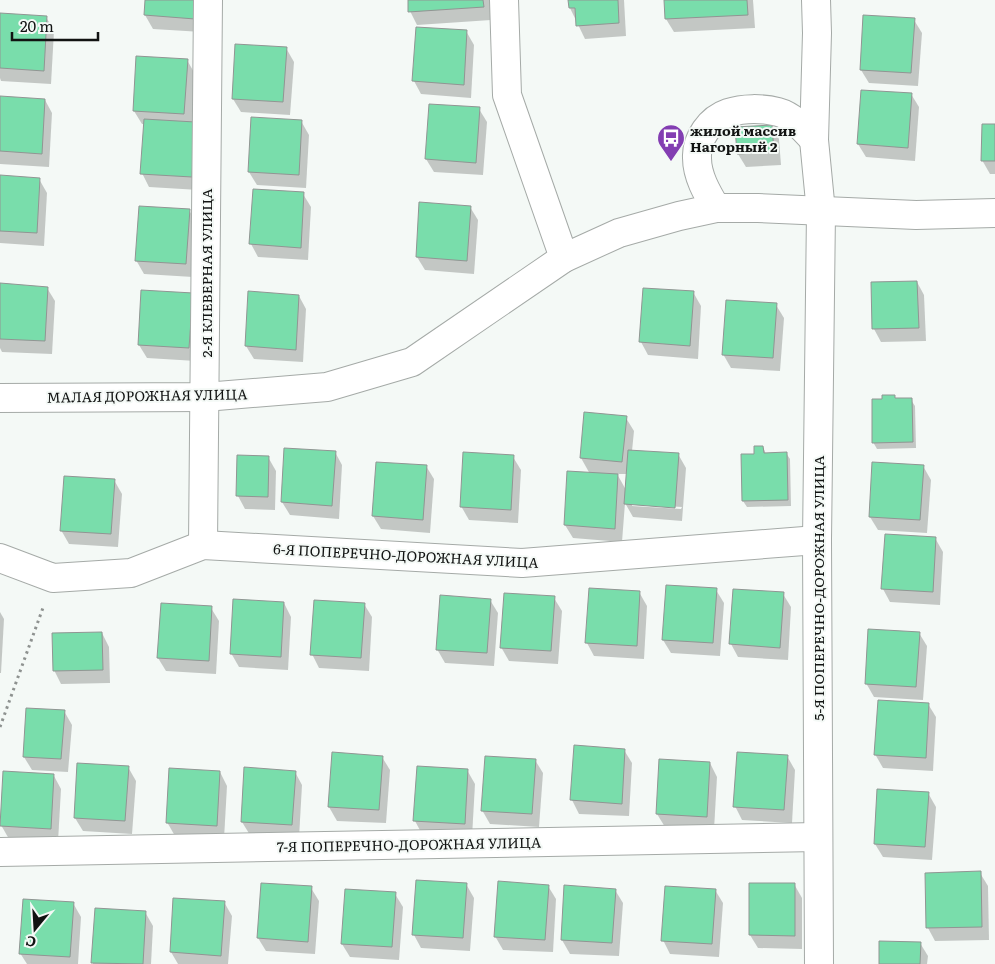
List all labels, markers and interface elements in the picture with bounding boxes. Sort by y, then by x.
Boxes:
scale bar [12,10,99,42]
text: 20 m [20,14,54,37]
place label: жилой массив Нагорный 2 [690,120,796,156]
bus stop icon: жилой массив Нагорный 2 [656,123,686,162]
street label: 2-Я КЛЕВЕРНАЯ УЛИЦА [196,188,216,358]
street label: МАЛАЯ ДОРОЖНАЯ УЛИЦА [46,383,248,407]
street label: 5-Я ПОПЕРЕЧНО-ДОРОЖНАЯ УЛИЦА [808,455,828,721]
street label: 6-Я ПОПЕРЕЧНО-ДОРОЖНАЯ УЛИЦА [273,538,540,572]
street label: 7-Я ПОПЕРЕЧНО-ДОРОЖНАЯ УЛИЦА [277,832,542,856]
north arrow [10,904,60,954]
text: С [23,931,38,953]

